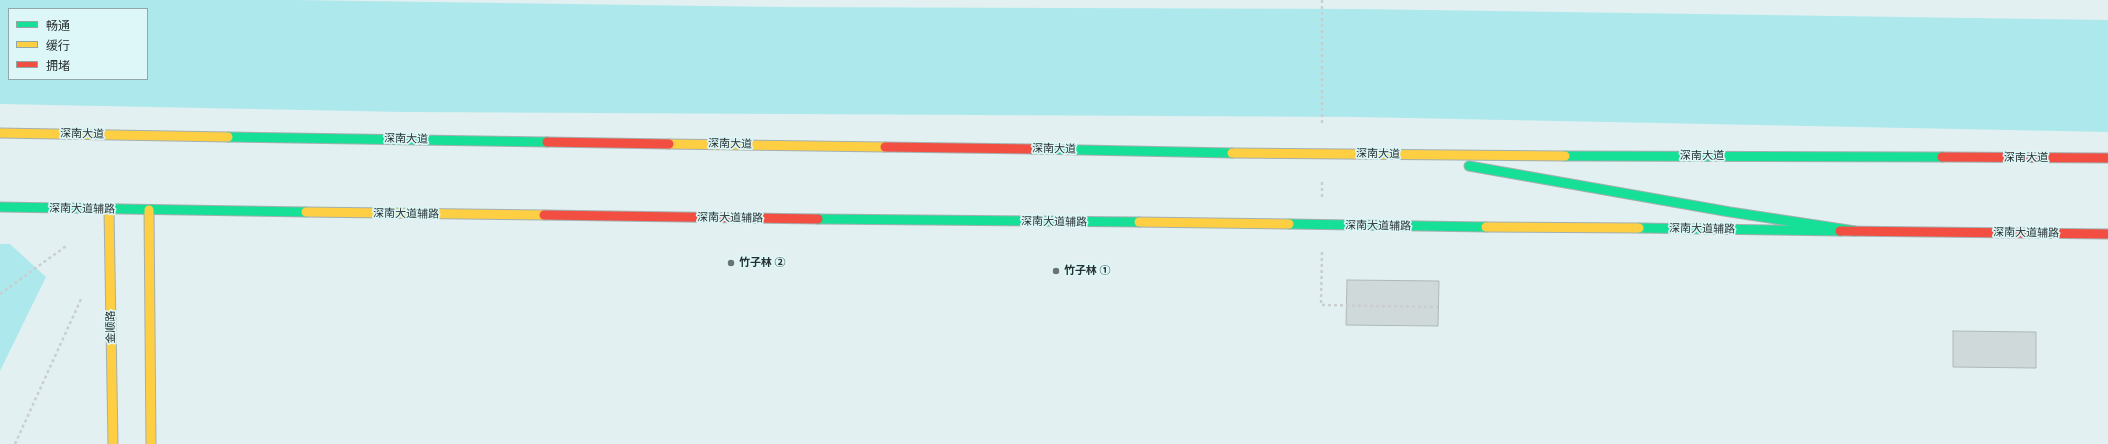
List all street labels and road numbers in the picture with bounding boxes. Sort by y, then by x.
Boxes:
street label: 深南大道 [60,127,104,141]
street label: 深南大道 [384,132,428,146]
street label: 深南大道 [708,137,752,151]
street label: 深南大道 [1032,142,1076,156]
street label: 深南大道 [1356,147,1400,161]
street label: 深南大道 [1680,149,1724,163]
street label: 深南大道 [2004,151,2048,165]
street label: 深南大道辅路 [49,202,115,216]
street label: 深南大道辅路 [373,207,439,221]
street label: 深南大道辅路 [697,211,763,225]
street label: 深南大道辅路 [1021,215,1087,229]
street label: 深南大道辅路 [1345,219,1411,233]
street label: 深南大道辅路 [1669,222,1735,236]
street label: 深南大道辅路 [1993,226,2059,240]
street label: 金顺路 [104,310,118,344]

